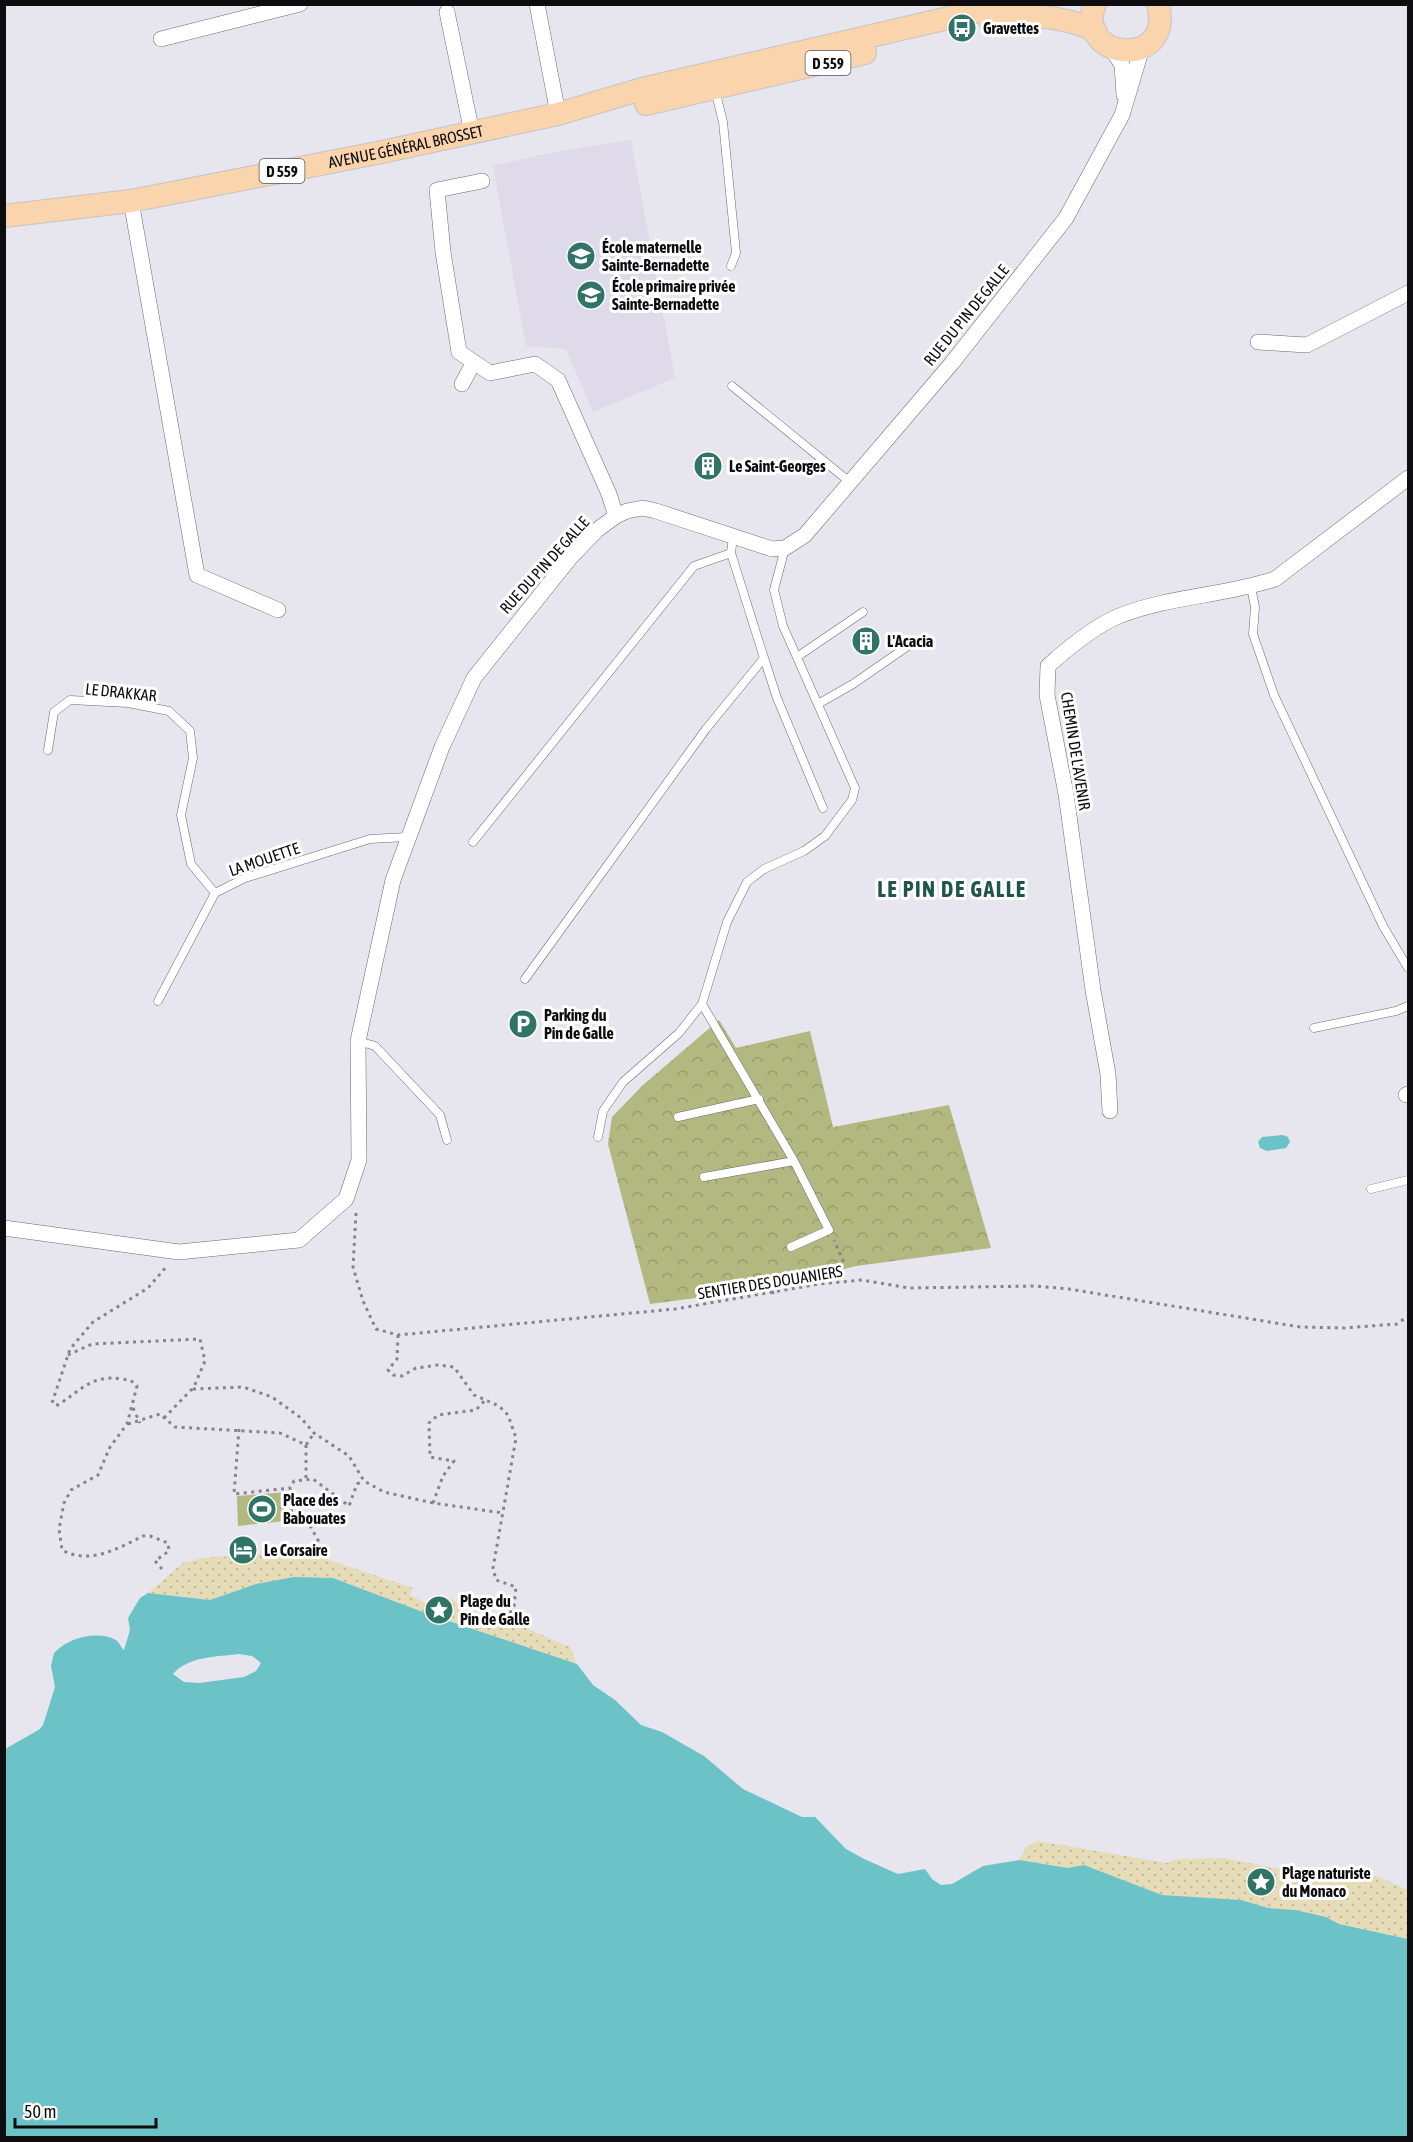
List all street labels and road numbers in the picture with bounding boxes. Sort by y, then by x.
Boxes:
road number: D 559 [806,51,850,75]
street label: AVENUE GÉNÉRAL BROSSET [327,121,485,171]
road number: D 559 [260,159,304,183]
street label: RUE DU PIN DE GALLE [920,261,1012,369]
street label: RUE DU PIN DE GALLE [496,513,592,617]
street label: LE DRAKKAR [84,679,158,705]
street label: CHEMIN DE L'AVENIR [1058,691,1094,811]
street label: LA MOUETTE [226,838,302,879]
street label: SENTIER DES DOUANIERS [696,1262,844,1302]

